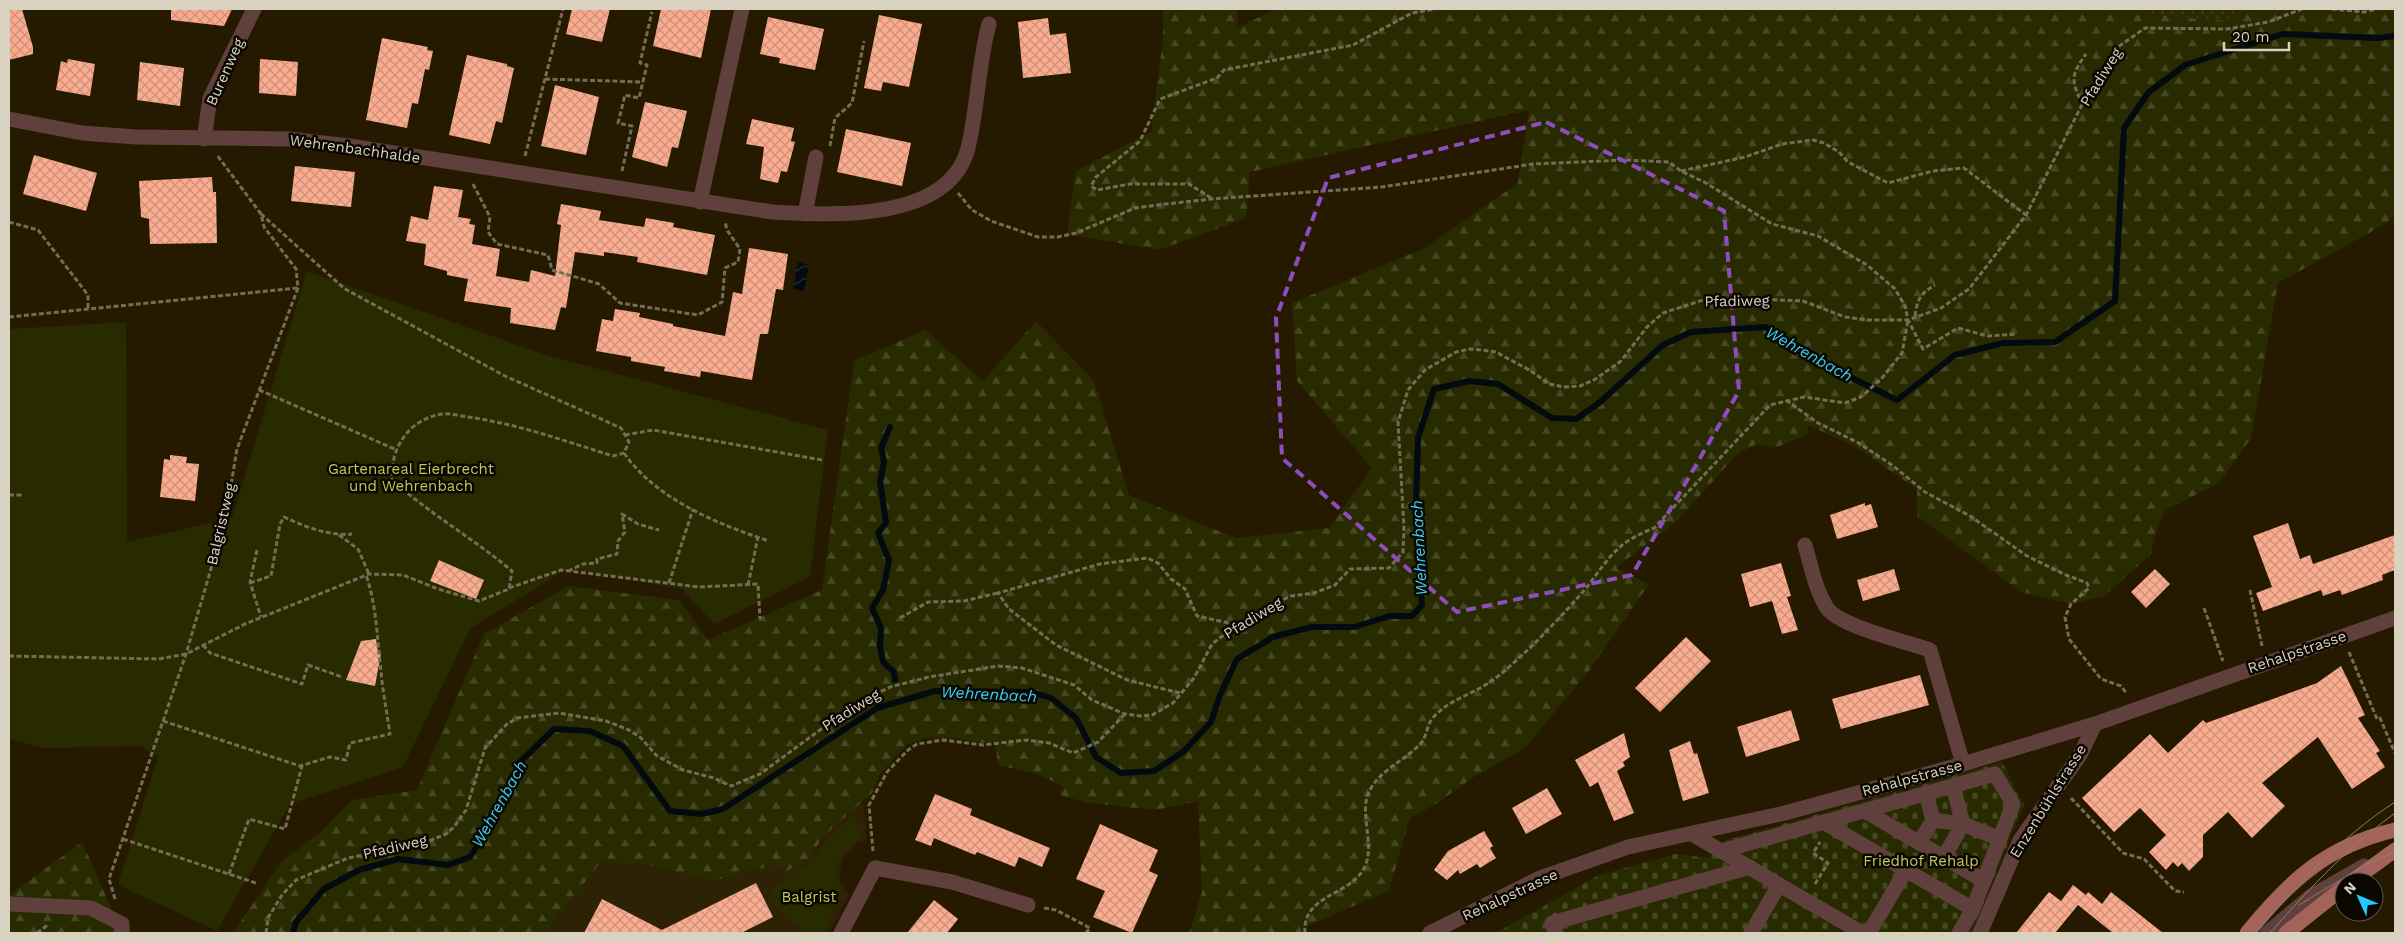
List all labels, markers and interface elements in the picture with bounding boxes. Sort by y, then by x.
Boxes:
scale bar [2224,20,2289,52]
text: 20 m [2232,28,2270,46]
street label: Burenweg [202,36,248,108]
street label: Pfadiweg [2076,44,2126,110]
street label: Wehrenbachhalde [289,131,421,167]
street label: Pfadiweg [1704,291,1770,311]
water label: Wehrenbach [1762,322,1856,386]
park label: Gartenareal Eierbrecht und Wehrenbach [328,460,495,495]
street label: Balgristweg [203,481,239,567]
water label: Wehrenbach [1407,500,1431,596]
street label: Pfadiweg [1220,593,1286,643]
street label: Rehalpstrasse [2245,627,2349,677]
water label: Wehrenbach [941,682,1037,706]
street label: Pfadiweg [818,685,884,735]
street label: Enzenbühlstrasse [2006,741,2090,861]
street label: Rehalpstrasse [1860,756,1964,800]
water label: Wehrenbach [467,757,531,851]
street label: Pfadiweg [361,831,429,863]
park label: Friedhof Rehalp [1863,852,1979,870]
street label: Rehalpstrasse [1459,865,1561,925]
north arrow [2334,872,2384,922]
text: N [2340,879,2359,897]
park label: Balgrist [781,888,837,906]

